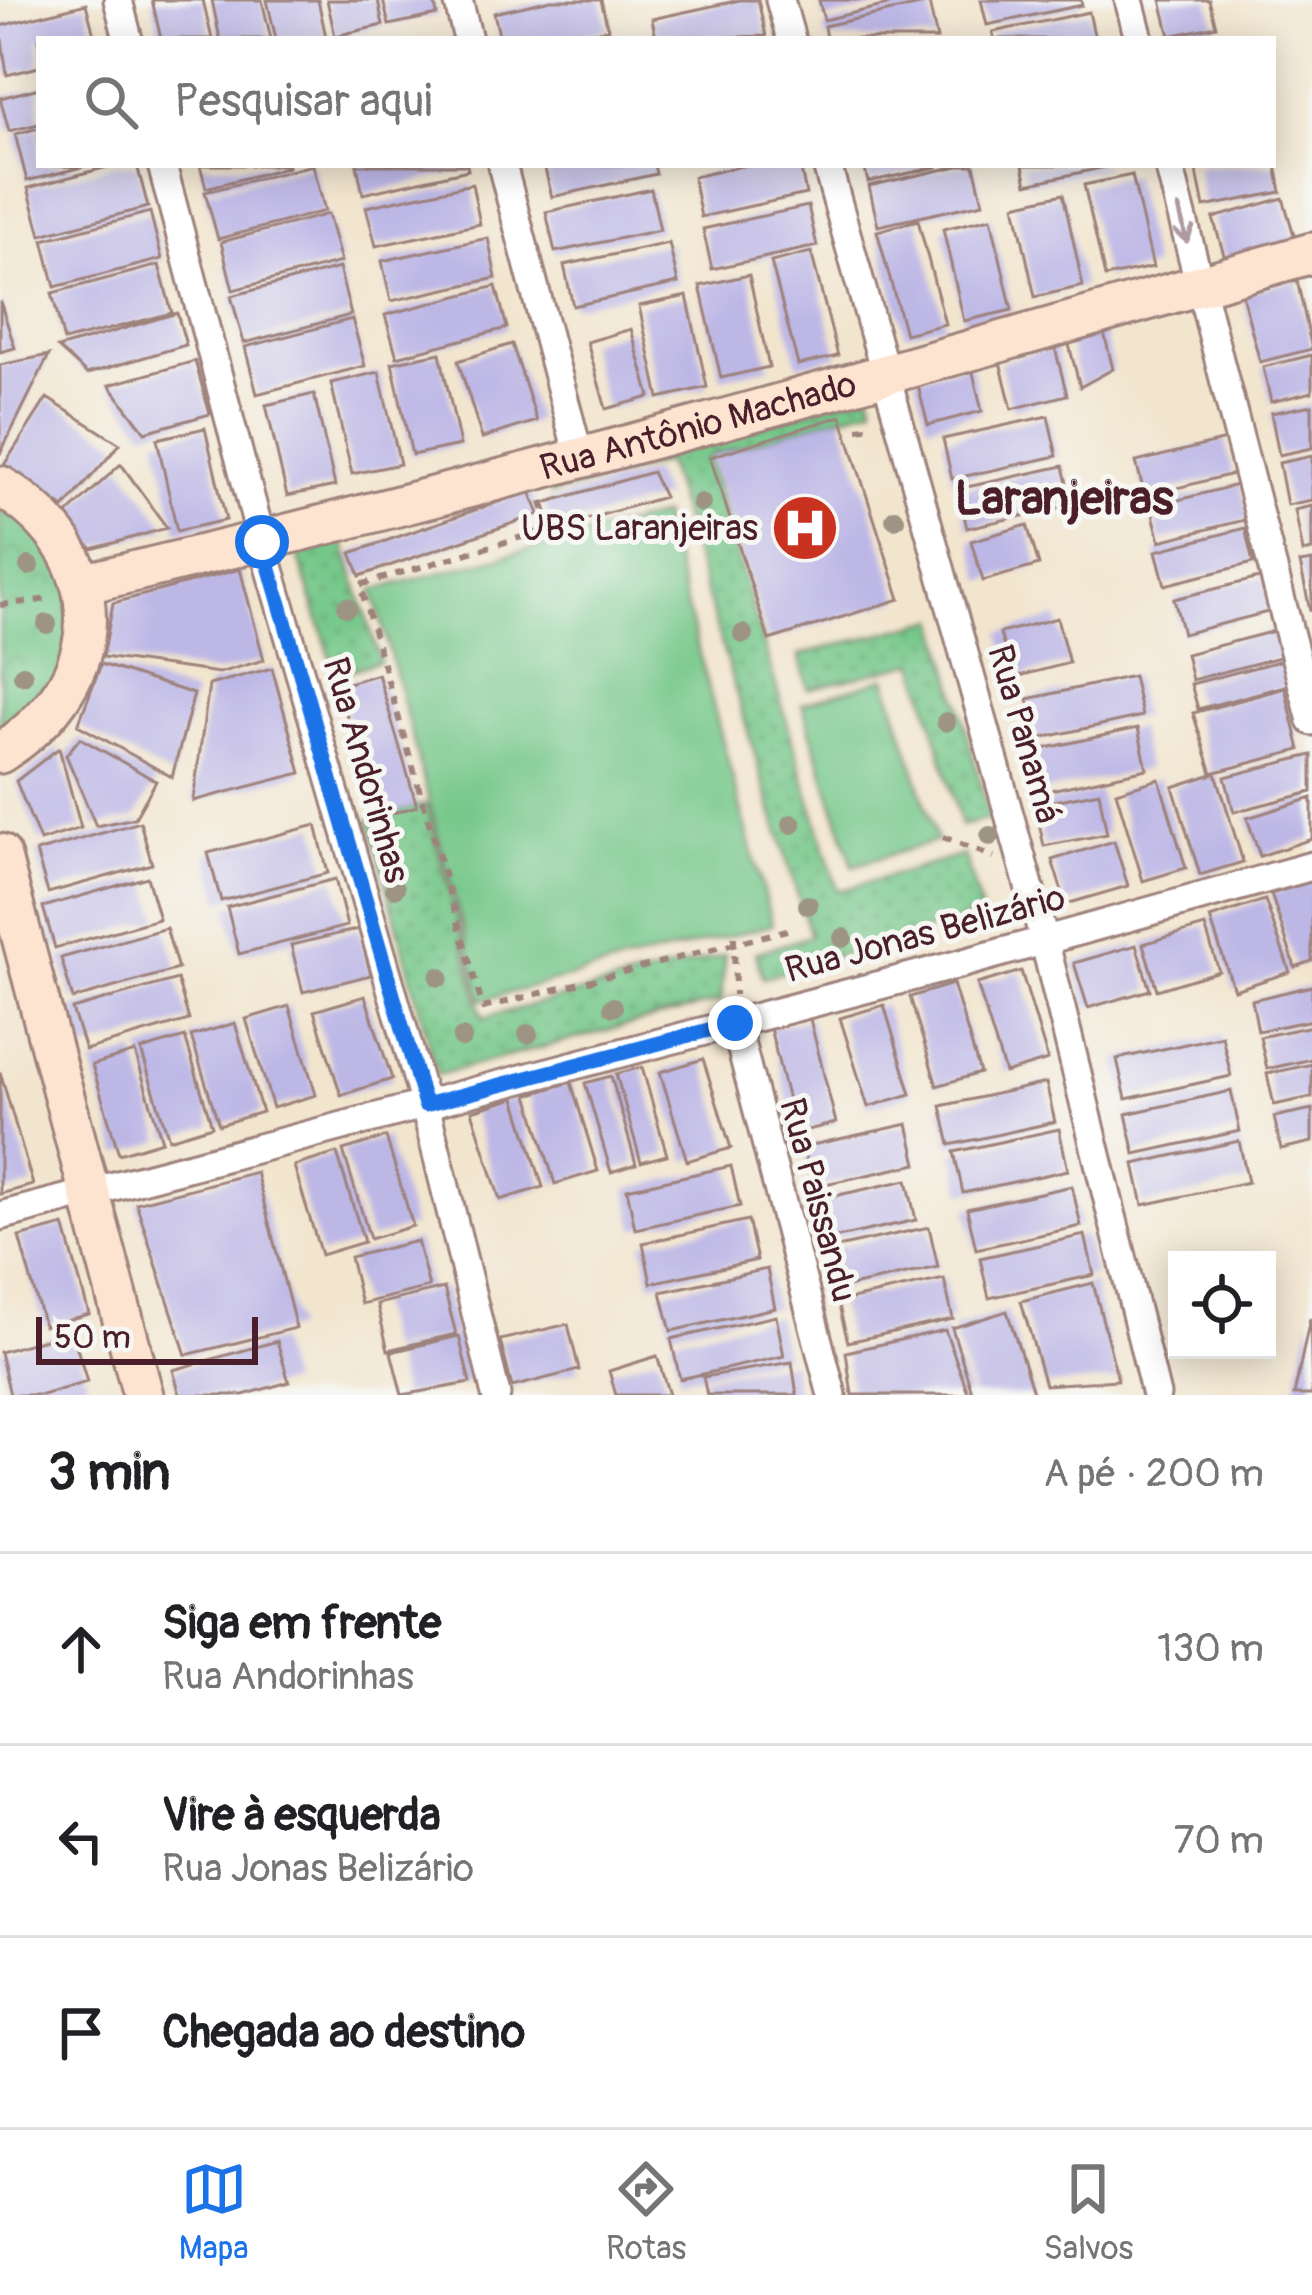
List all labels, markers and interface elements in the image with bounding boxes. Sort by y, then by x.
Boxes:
search box [36,36,1276,168]
icon: search [78,69,144,135]
text: Pesquisar aqui [174,74,432,130]
one-way arrow [1173,206,1195,244]
street label: Rua Antônio Machado [535,361,861,490]
district label: Laranjeiras [955,469,1174,529]
hospital icon: UBS Laranjeiras [770,493,840,563]
place label: UBS Laranjeiras [521,506,758,551]
route start [235,515,289,569]
street label: Rua Panamá [977,640,1071,828]
street label: Rua Andorinhas [312,652,420,888]
street label: Rua Jonas Belizário [780,875,1070,993]
route end [708,996,762,1050]
street label: Rua Paissandu [769,1093,867,1307]
map controls [1168,1251,1276,1359]
button: locate [1168,1251,1276,1359]
scale bar [36,1311,258,1364]
text: 50 m [54,1317,131,1358]
text: 3 min [48,1441,170,1505]
text: A pé · 200 m [1043,1449,1264,1498]
text: Siga em frente [162,1596,441,1652]
icon: ahead [48,1616,114,1682]
text: 130 m [1157,1624,1264,1673]
text: Rua Andorinhas [162,1652,414,1701]
text: Vire à esquerda [162,1788,441,1844]
icon: left [48,1808,114,1874]
text: 70 m [1174,1816,1264,1865]
text: Rua Jonas Belizário [162,1844,474,1893]
icon: arrive [48,2000,114,2066]
text: Chegada ao destino [162,2005,525,2061]
tab: Mapa [179,2156,249,2269]
tab: Rotas [606,2156,686,2269]
tab: Salvos [1044,2156,1133,2269]

